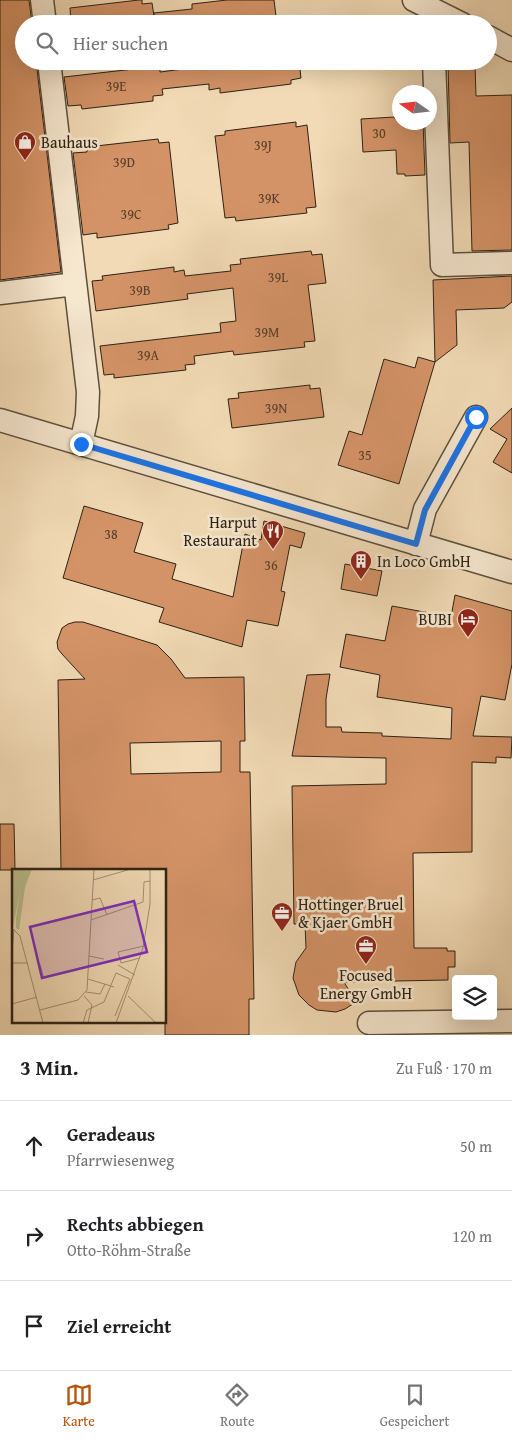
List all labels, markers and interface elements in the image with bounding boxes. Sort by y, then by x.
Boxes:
search box [15,15,497,70]
icon: search [33,29,61,57]
text: Hier suchen [73,29,168,57]
house number: 39E [106,76,126,96]
north arrow [392,85,437,130]
house number: 30 [372,123,386,143]
shop icon: Bauhaus [13,130,37,161]
place label: Bauhaus [41,130,98,154]
house number: 39J [254,135,272,155]
house number: 39D [113,152,135,172]
house number: 39K [258,188,281,208]
house number: 39C [120,204,142,224]
house number: 39L [268,267,288,287]
house number: 39B [129,280,151,300]
house number: 39M [255,322,279,342]
house number: 39A [137,345,159,365]
house number: 39N [265,398,287,418]
route start [465,406,488,429]
route end [70,433,93,456]
house number: 35 [358,445,372,465]
place label: Harput Restaurant [183,510,257,552]
restaurant icon: Harput Restaurant [261,519,285,550]
house number: 38 [104,524,118,544]
building icon: In Loco GmbH [349,549,373,580]
place label: In Loco GmbH [377,549,471,573]
house number: 36 [264,555,278,575]
place label: BUBI [418,607,452,631]
hotel icon: BUBI [456,607,480,638]
inset map [12,869,166,1022]
place label: Hottinger Bruel & Kjaer GmbH [298,892,404,934]
office icon: Hottinger Bruel & Kjaer GmbH [270,901,294,932]
office icon: Focused Energy GmbH [354,934,378,965]
place label: Focused Energy GmbH [320,963,412,1005]
map controls [452,975,497,1020]
button: layers [452,975,497,1020]
text: 3 Min. [20,1052,78,1083]
text: Zu Fuß · 170 m [396,1056,492,1080]
text: Geradeaus [67,1120,155,1148]
icon: ahead [20,1132,48,1160]
text: 50 m [460,1134,492,1158]
text: Pfarrwiesenweg [67,1148,174,1172]
text: Rechts abbiegen [67,1210,204,1238]
icon: right [20,1222,48,1250]
text: 120 m [452,1224,492,1248]
text: Otto-Röhm-Straße [67,1238,191,1262]
icon: arrive [20,1312,48,1340]
text: Ziel erreicht [67,1312,171,1340]
tab: Karte [63,1381,95,1431]
tab: Route [220,1381,254,1431]
tab: Gespeichert [380,1381,449,1431]

